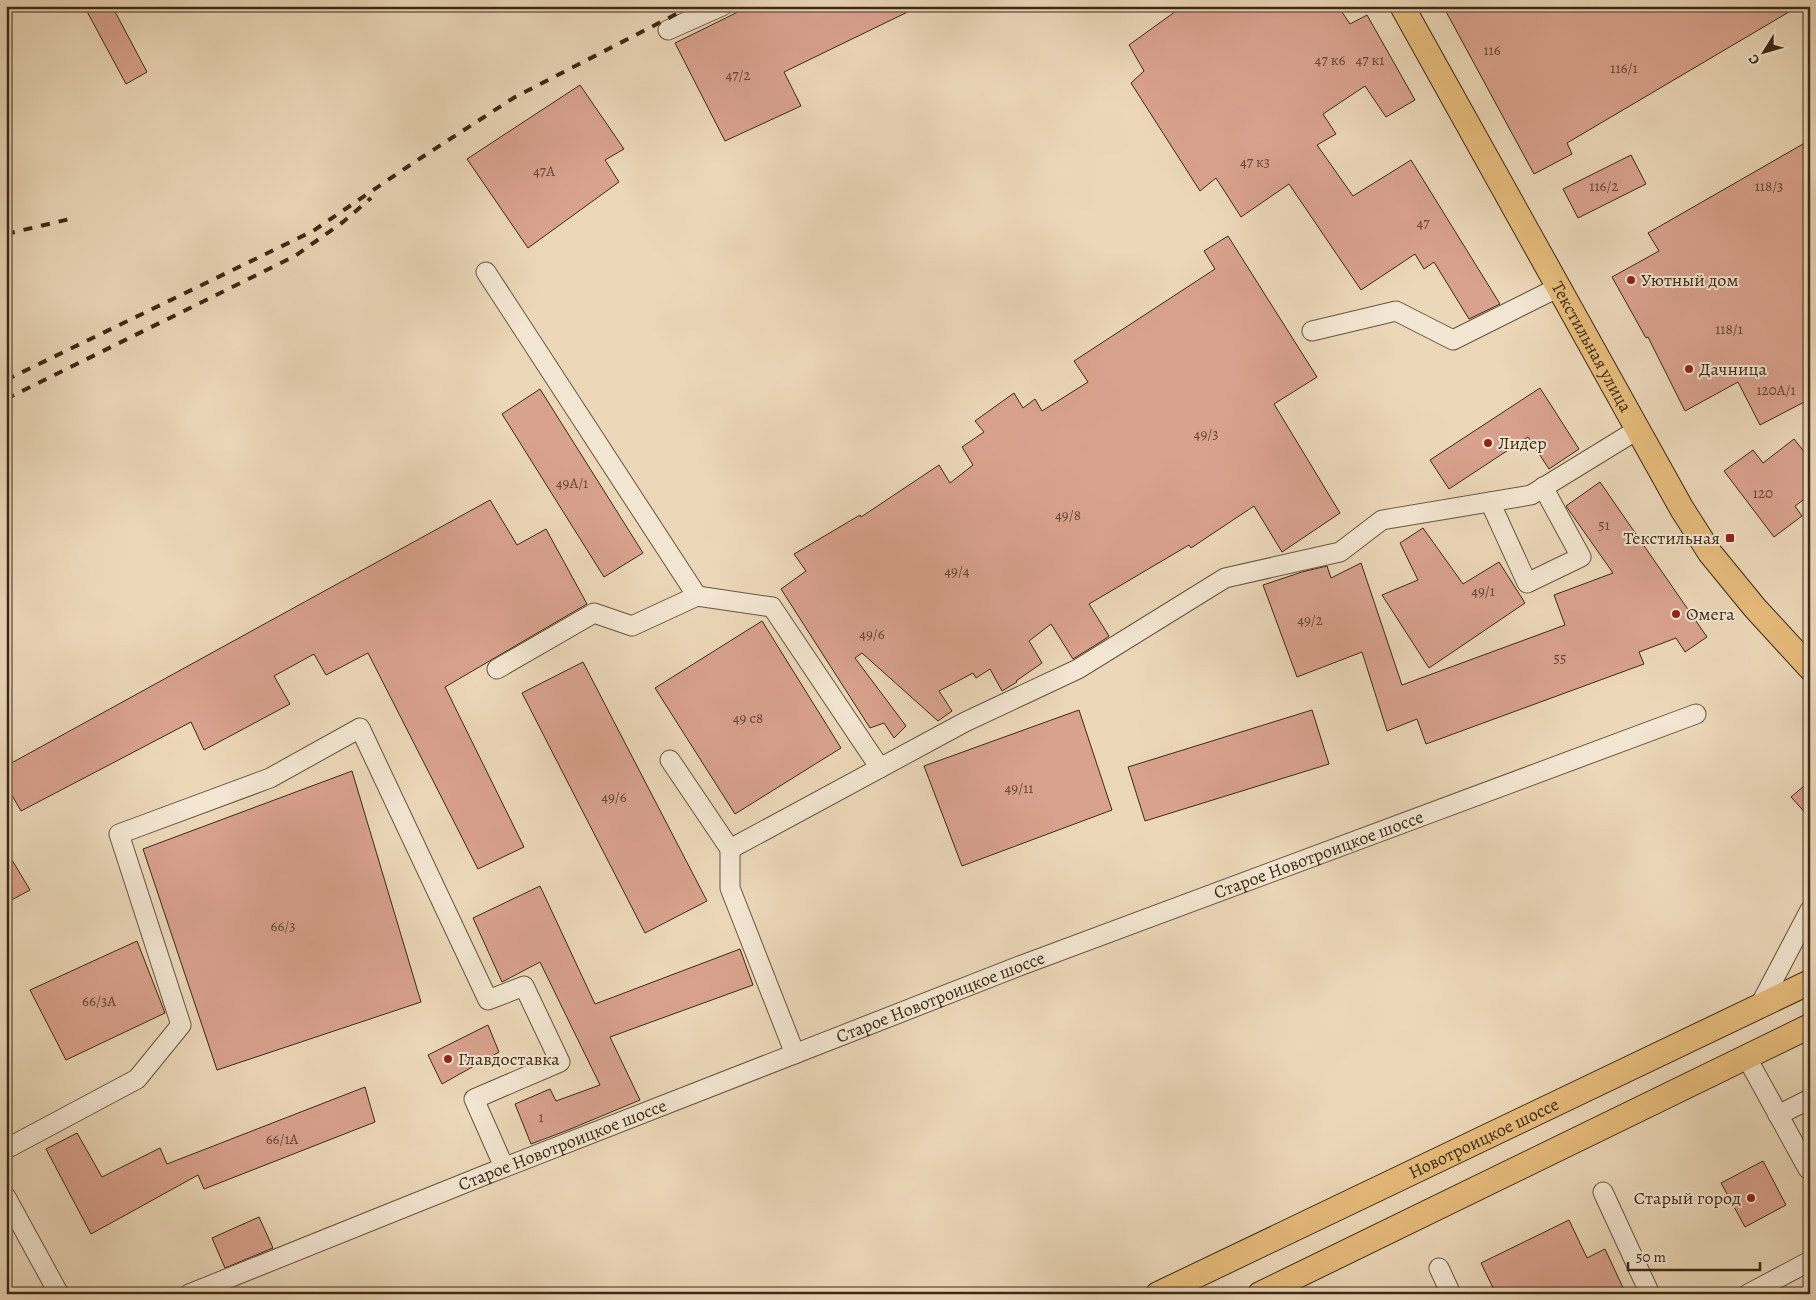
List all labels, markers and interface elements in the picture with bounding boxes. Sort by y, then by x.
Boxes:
north arrow [1738,28,1788,78]
house number: 116 [1483,40,1501,60]
house number: 47 к6 [1315,50,1345,70]
house number: 47 к1 [1356,50,1384,70]
text: С [1744,50,1764,69]
house number: 116/1 [1610,58,1638,78]
house number: 47/2 [725,65,751,85]
house number: 47 к3 [1240,152,1270,172]
house number: 47А [533,161,555,181]
house number: 116/2 [1589,176,1619,196]
house number: 118/3 [1755,176,1783,196]
house number: 47 [1416,213,1430,233]
place label: Уютный дом [1641,268,1738,292]
marker: Уютный дом [1625,274,1637,286]
street label: Текстильная улица [1546,277,1638,417]
house number: 118/1 [1715,319,1743,339]
place label: Дачница [1699,357,1767,381]
marker: Дачница [1683,363,1695,375]
house number: 120А/1 [1756,380,1796,400]
house number: 49/3 [1194,424,1218,444]
place label: Лидер [1498,431,1547,455]
marker: Лидер [1482,437,1494,449]
house number: 49А/1 [556,473,588,493]
house number: 120 [1753,483,1773,503]
house number: 49/8 [1055,505,1081,525]
house number: 51 [1598,515,1610,535]
place label: Текстильная [1623,526,1720,550]
marker: Текстильная [1724,532,1736,544]
house number: 49/4 [944,561,970,581]
house number: 49/1 [1471,581,1495,601]
place label: Омега [1686,602,1735,626]
marker: Омега [1670,608,1682,620]
house number: 49/2 [1297,610,1323,630]
house number: 49/6 [859,624,885,644]
house number: 55 [1554,648,1566,668]
house number: 49 с8 [733,708,763,728]
house number: 49/11 [1005,778,1033,798]
house number: 49/6 [601,787,627,807]
street label: Старое Новотроицкое шоссе [1210,805,1427,905]
house number: 66/3 [270,916,296,936]
street label: Старое Новотроицкое шоссе [833,946,1048,1049]
house number: 66/3А [82,991,116,1011]
place label: Главдоставка [458,1047,560,1071]
marker: Главдоставка [442,1053,454,1065]
street label: Новотроицкое шоссе [1404,1092,1563,1184]
street label: Старое Новотроицкое шоссе [454,1093,670,1197]
house number: 1 [538,1107,544,1127]
house number: 66/1А [266,1129,299,1149]
place label: Старый город [1634,1186,1741,1210]
marker: Старый город [1745,1192,1757,1204]
scale bar [1628,1240,1761,1272]
text: 50 m [1636,1247,1666,1267]

